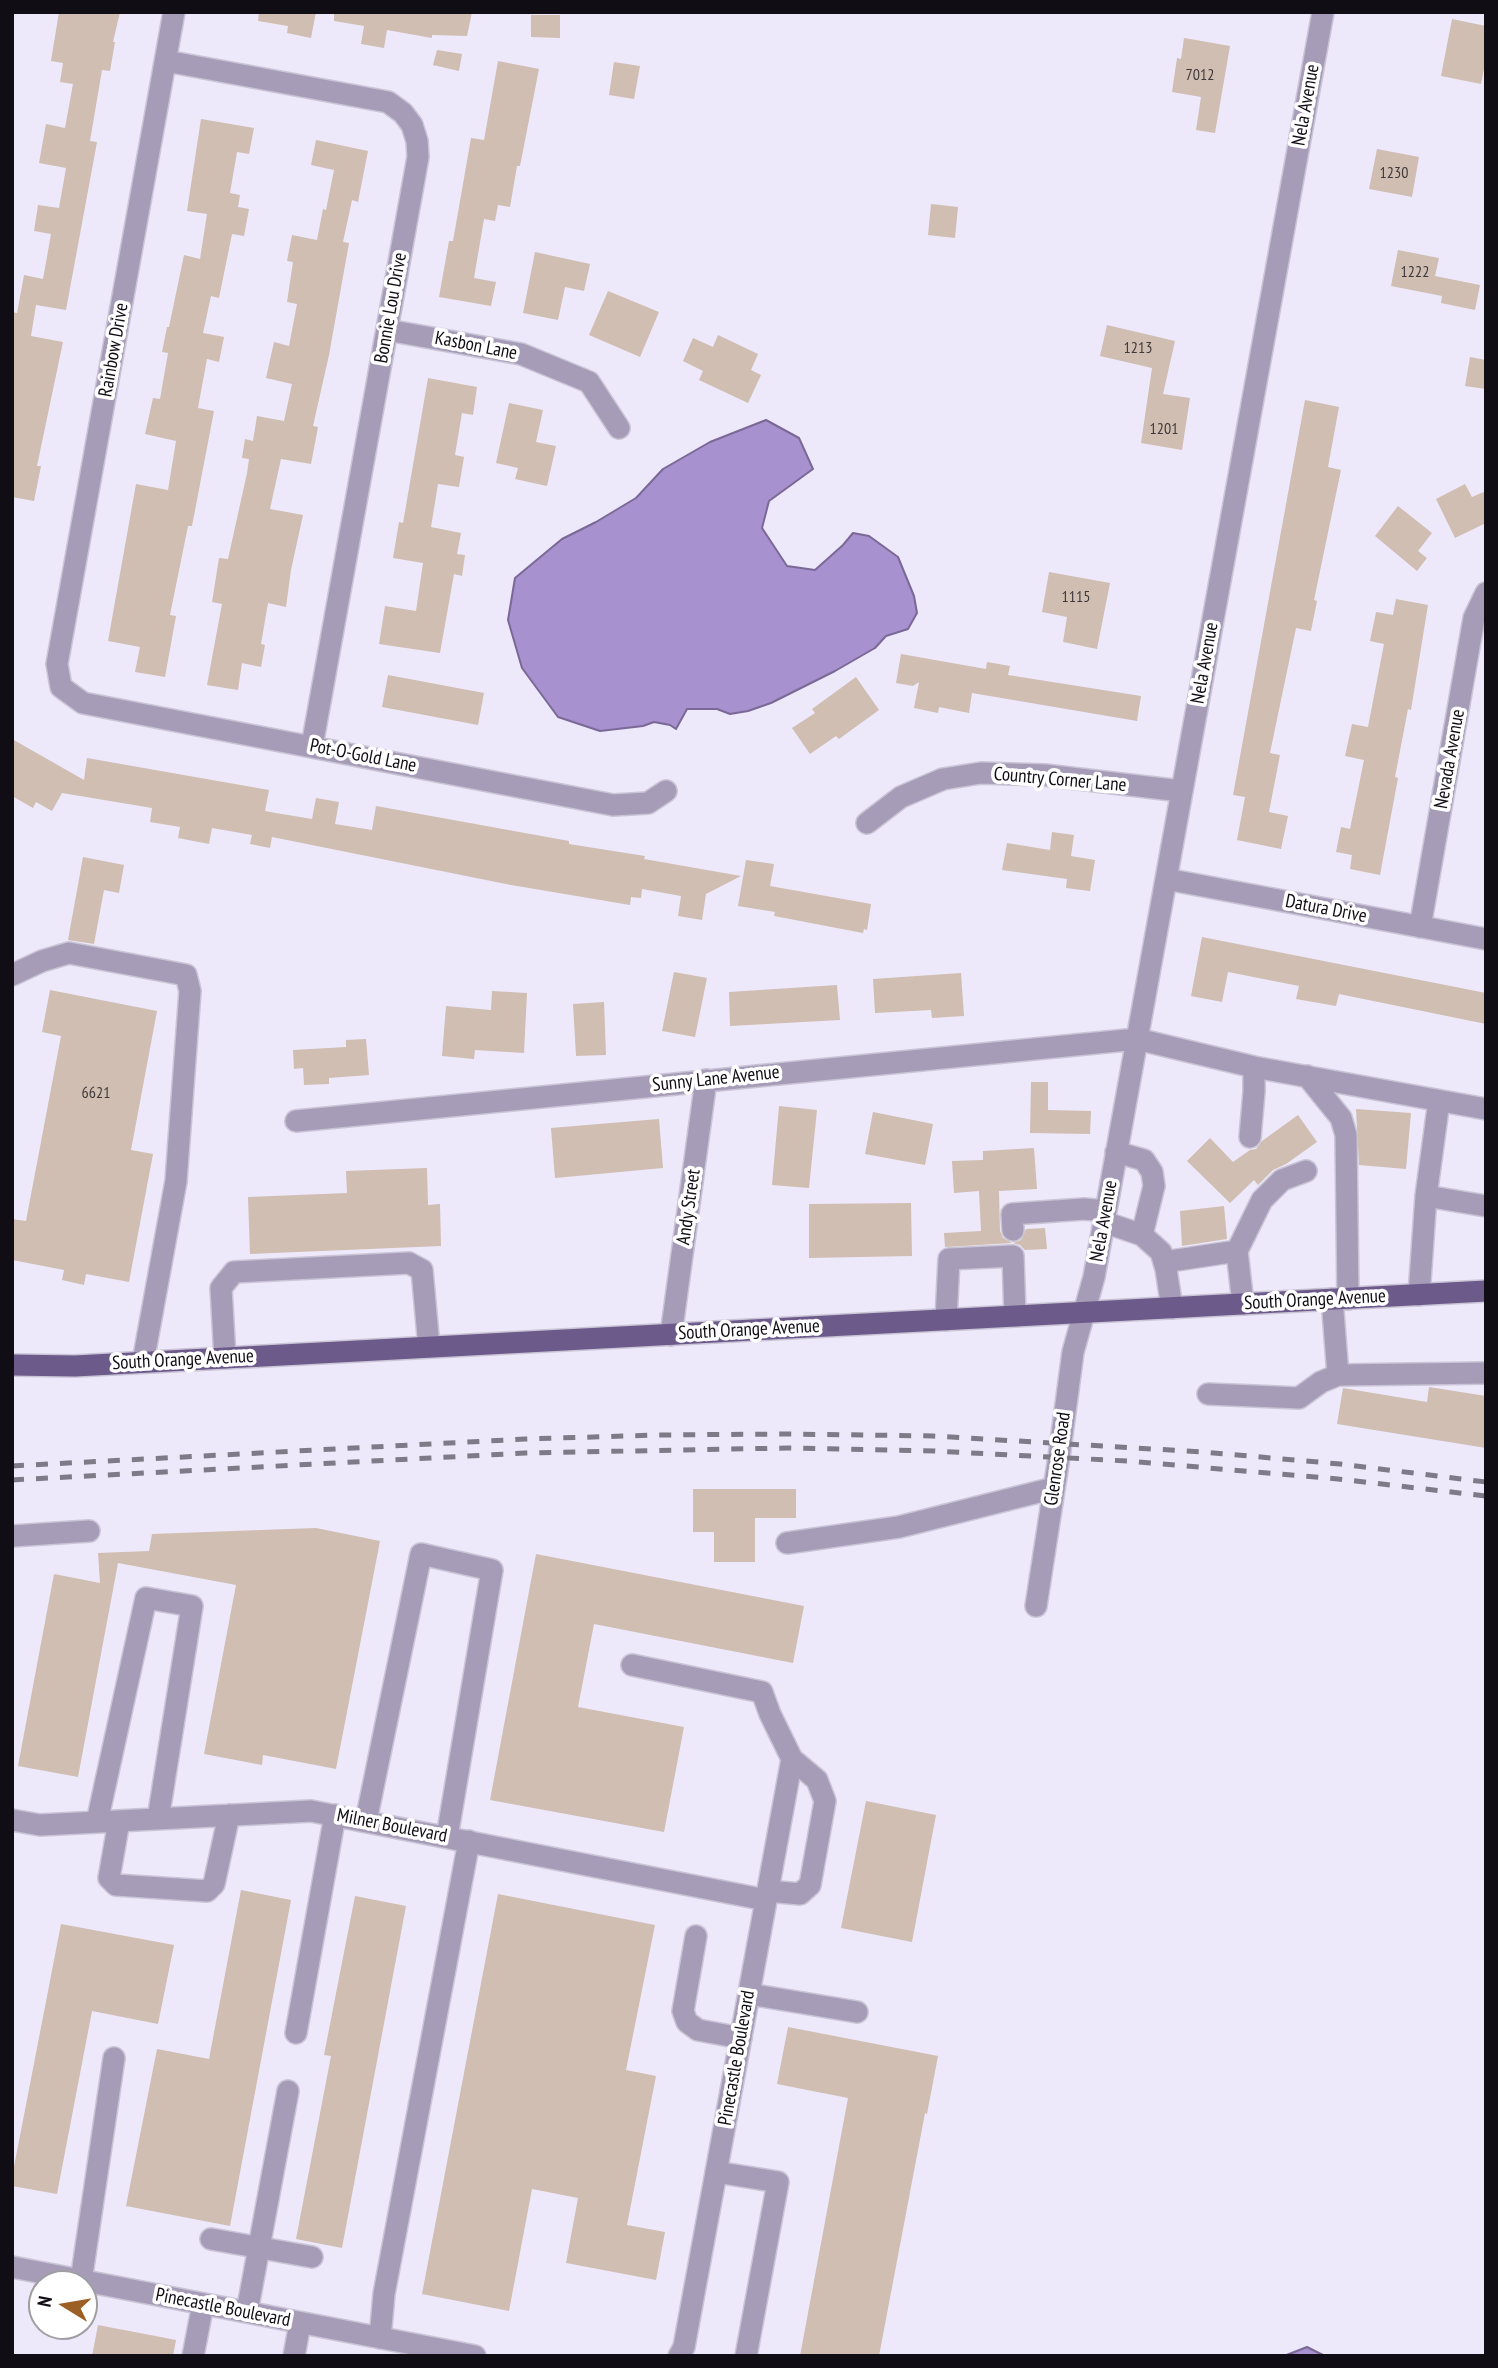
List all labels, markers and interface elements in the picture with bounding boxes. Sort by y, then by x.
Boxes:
street label: Nela Avenue [1288,63,1324,147]
house number: 7012 [1186,65,1214,85]
house number: 1230 [1380,163,1408,183]
street label: Bonnie Lou Drive [370,251,412,365]
house number: 1222 [1401,262,1429,282]
street label: Rainbow Drive [95,301,133,399]
street label: Kasbon Lane [433,327,519,365]
house number: 1213 [1124,338,1152,358]
house number: 1201 [1150,419,1178,439]
house number: 1115 [1062,587,1090,607]
street label: Nela Avenue [1187,621,1223,705]
street label: Nevada Avenue [1430,707,1470,811]
street label: Pot-O-Gold Lane [308,734,418,778]
street label: Country Corner Lane [993,763,1127,797]
street label: Datura Drive [1283,890,1369,928]
street label: Sunny Lane Avenue [651,1061,781,1097]
house number: 6621 [82,1083,110,1103]
street label: Andy Street [672,1168,706,1246]
street label: Nela Avenue [1086,1179,1122,1263]
street label: South Orange Avenue [1244,1285,1386,1315]
street label: South Orange Avenue [678,1315,820,1345]
street label: South Orange Avenue [112,1345,254,1375]
street label: Glenrose Road [1040,1411,1076,1507]
street label: Milner Boulevard [335,1804,449,1848]
street label: Pinecastle Boulevard [714,1989,760,2127]
north arrow [28,2270,98,2340]
street label: Pinecastle Boulevard [154,2284,292,2332]
text: N [32,2294,57,2309]

